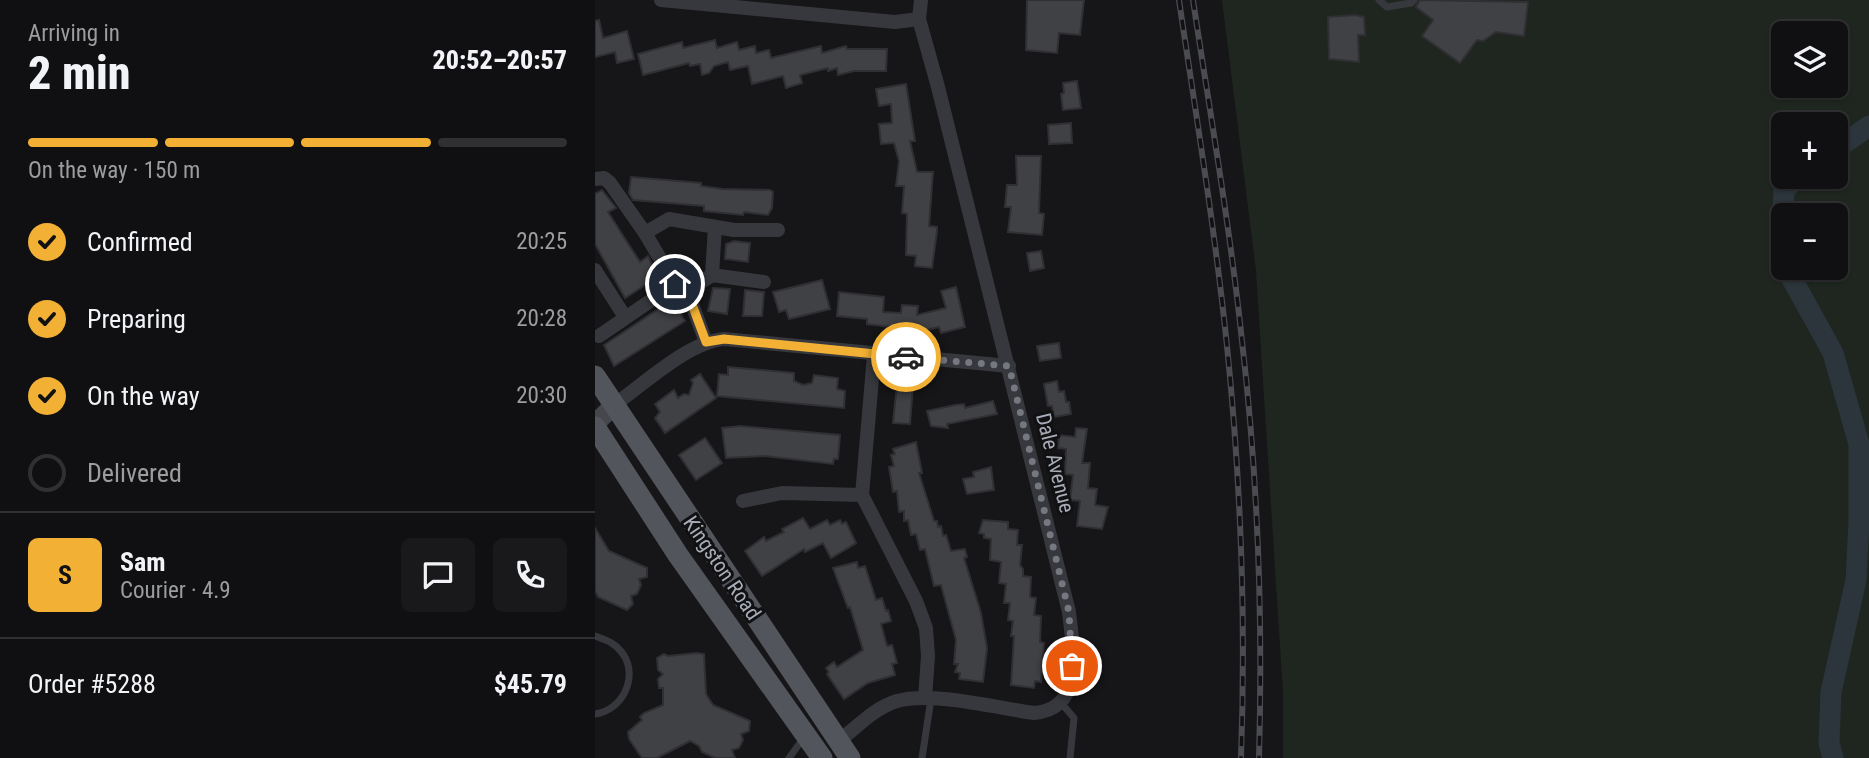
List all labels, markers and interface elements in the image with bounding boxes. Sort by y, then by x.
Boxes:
text: Arriving in [28,20,120,47]
map controls [1771,21,1848,280]
button: layers [1771,21,1848,98]
text: 20:52–20:57 [433,45,567,75]
text: 2 min [28,46,131,100]
button: + [1771,112,1848,189]
text: On the way · 150 m [28,157,200,184]
button: − [1771,203,1848,280]
icon: check [28,223,66,261]
text: Confirmed [87,227,193,257]
text: 20:25 [516,228,567,255]
pin [645,254,705,314]
icon: home [656,265,694,303]
icon: check [28,300,66,338]
text: Preparing [87,304,186,334]
text: 20:28 [516,305,567,332]
courier [871,322,941,392]
icon: car [887,338,925,376]
icon: check [28,377,66,415]
text: On the way [87,381,200,411]
text: 20:30 [516,382,567,409]
street label: Dale Avenue [1031,411,1079,516]
text: Delivered [87,458,182,488]
street label: Kingston Road [678,512,766,624]
button: chat [401,538,475,612]
button: phone [493,538,567,612]
text: Sam [120,547,166,577]
text: S [58,560,72,590]
text: Courier · 4.9 [120,577,231,604]
pin [1042,636,1102,696]
icon: bag [1053,647,1091,685]
text: Order #5288 [28,669,156,699]
text: $45.79 [494,669,567,699]

